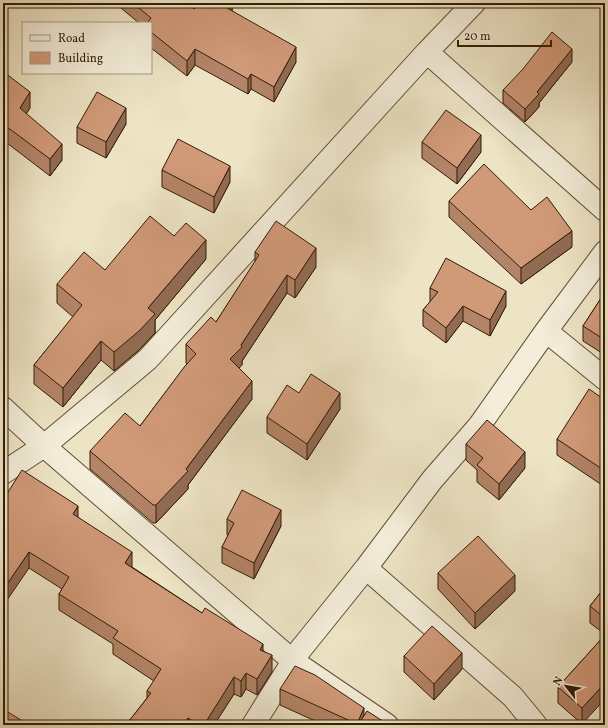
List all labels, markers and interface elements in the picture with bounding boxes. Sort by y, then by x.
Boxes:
legend [22,22,152,74]
scale bar [458,22,551,48]
text: 20 m [464,29,491,45]
text: Road [58,31,85,47]
text: Building [58,51,103,67]
north arrow [546,666,586,706]
text: N [550,674,567,689]

